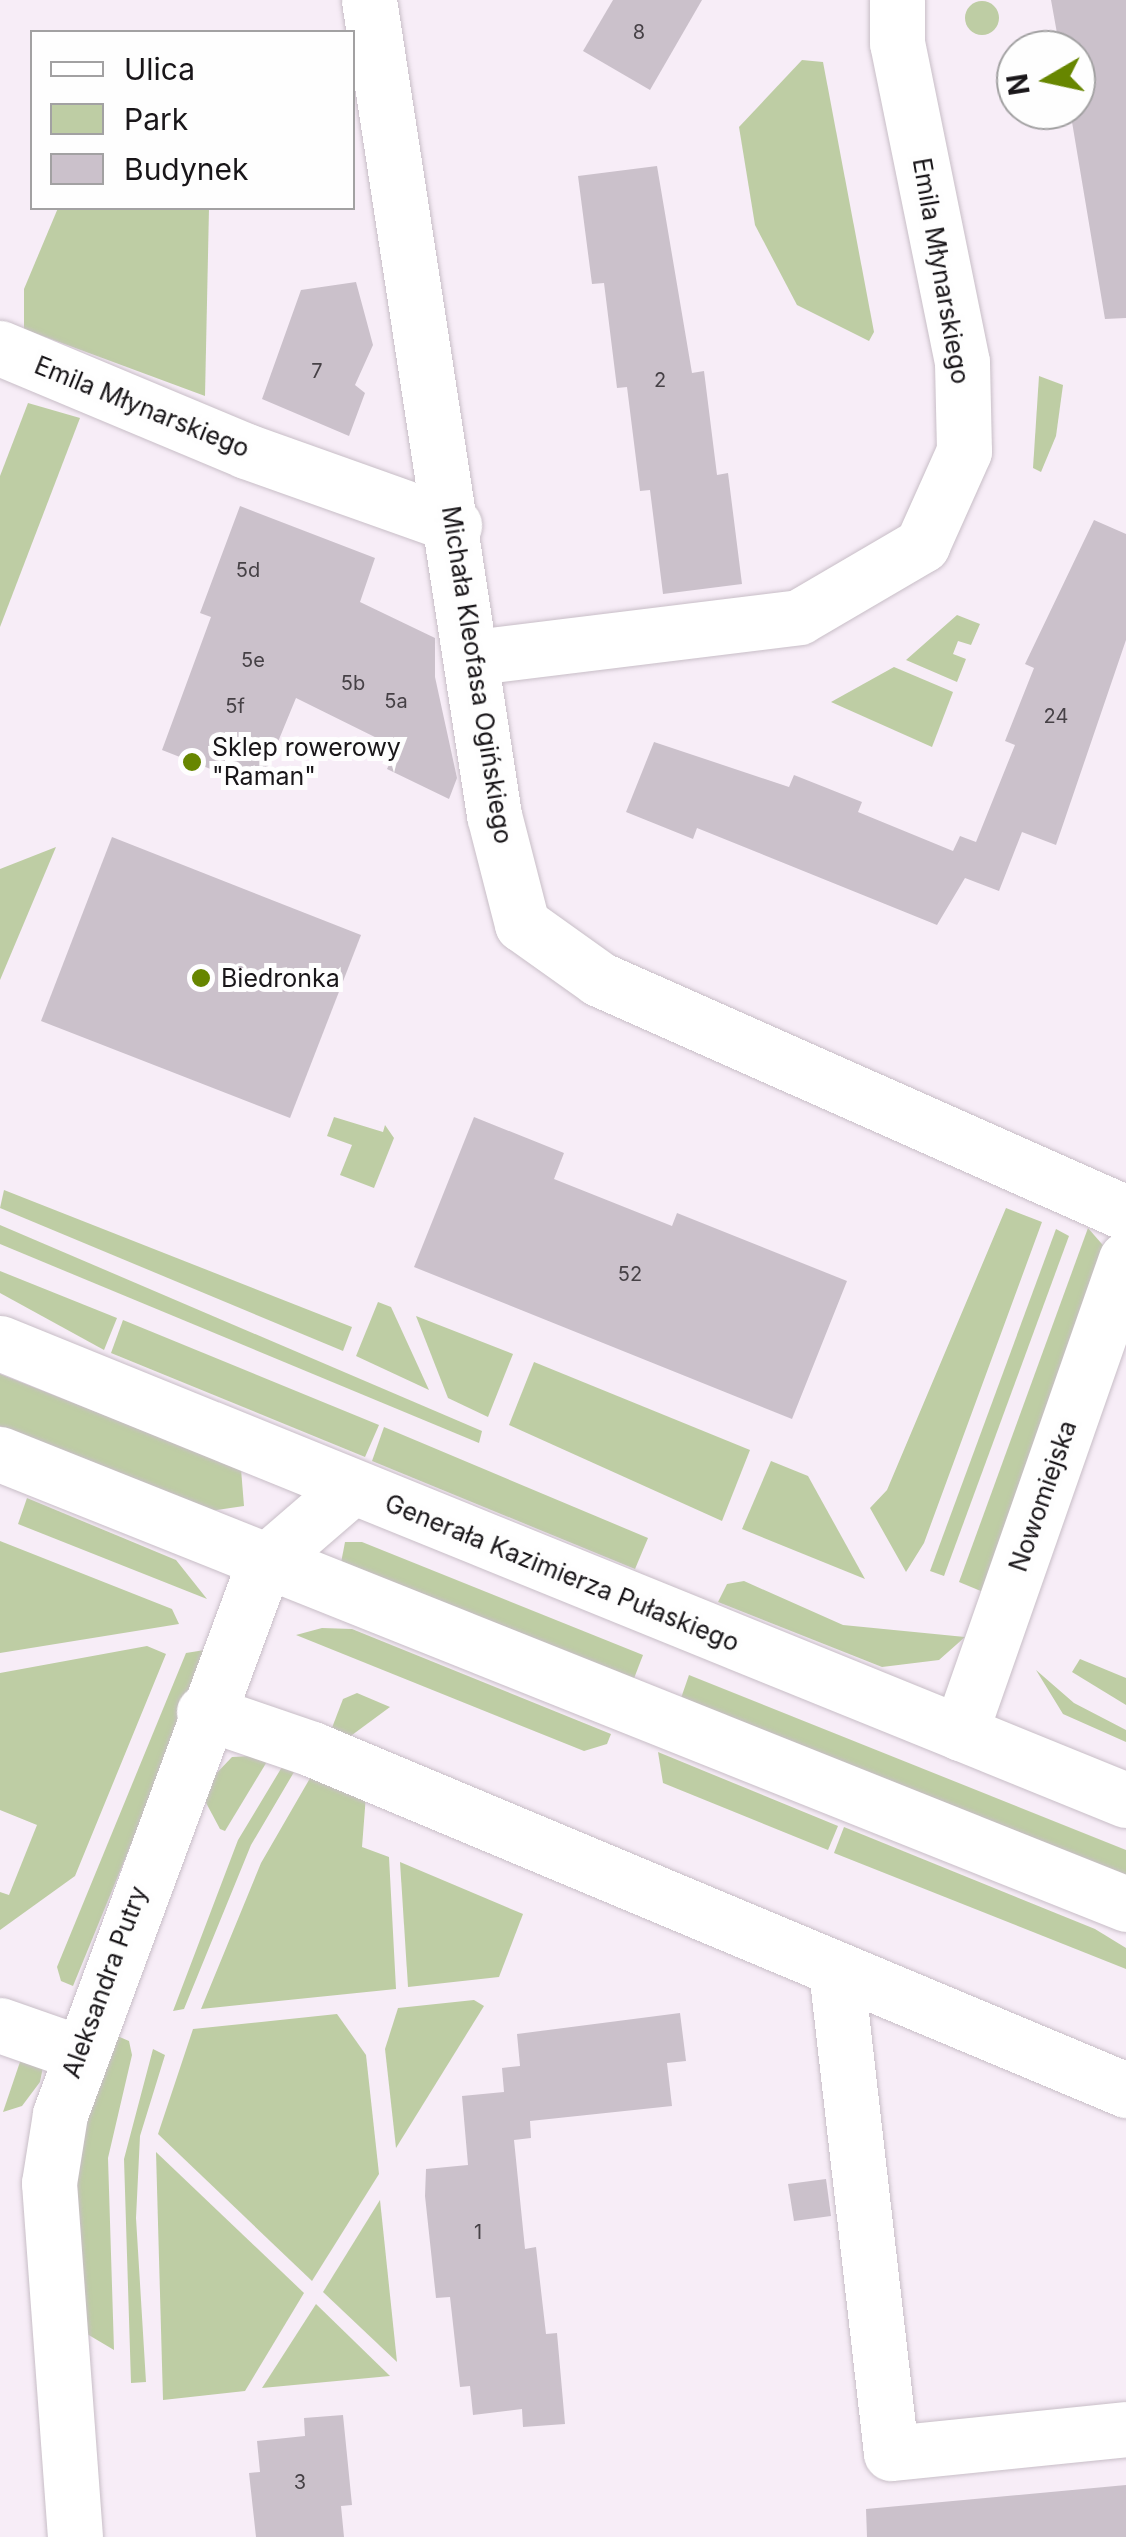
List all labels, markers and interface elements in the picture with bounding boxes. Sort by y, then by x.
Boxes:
house number: 8 [633,20,645,44]
legend [30,30,355,210]
north arrow [996,30,1096,130]
text: Ulica [124,51,195,87]
text: N [1000,71,1037,98]
text: Park [124,101,188,137]
text: Budynek [124,151,248,187]
street label: Emila Młynarskiego [906,156,976,386]
street label: Emila Młynarskiego [30,350,254,464]
house number: 7 [311,359,323,383]
house number: 2 [654,368,666,392]
street label: Michała Kleofasa Ogińskiego [435,504,519,846]
house number: 5d [236,558,260,582]
house number: 5e [241,648,265,672]
house number: 5b [341,671,365,695]
house number: 5a [384,689,408,713]
house number: 5f [225,694,245,718]
house number: 24 [1044,704,1068,728]
place label: Sklep rowerowy "Raman" [212,733,401,792]
marker: Sklep rowerowy "Raman" [181,751,203,773]
place label: Biedronka [221,963,340,993]
marker: Biedronka [190,967,212,989]
house number: 52 [618,1262,642,1286]
street label: Nowomiejska [1003,1416,1083,1576]
street label: Generała Kazimierza Pułaskiego [381,1488,743,1658]
street label: Aleksandra Putry [56,1882,154,2082]
house number: 1 [474,2220,482,2244]
house number: 3 [294,2470,306,2494]

